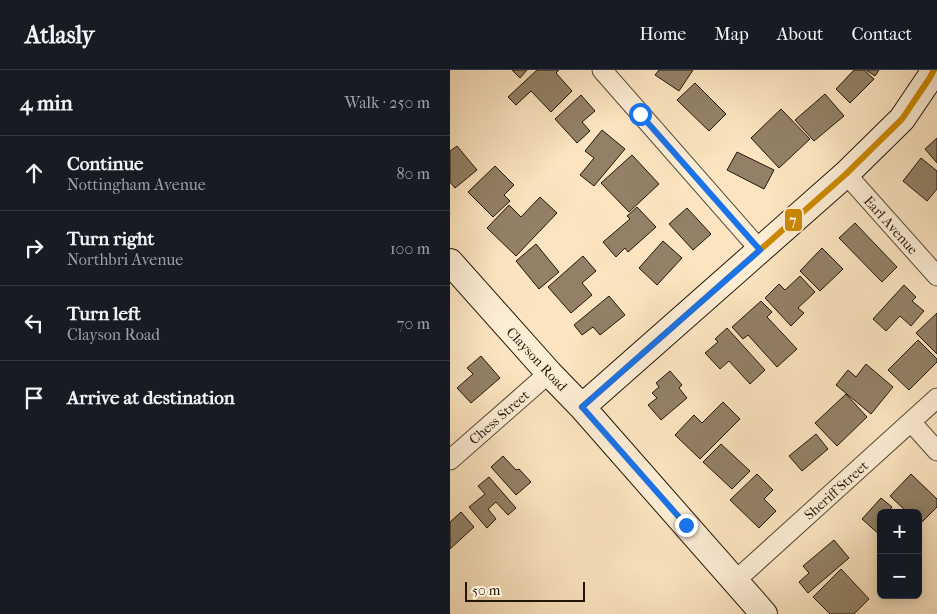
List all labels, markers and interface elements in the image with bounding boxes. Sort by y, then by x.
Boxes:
text: Atlasly [25,21,94,49]
text: Home [639,24,686,45]
text: Map [714,24,749,45]
text: About [777,24,823,45]
text: Contact [851,24,912,45]
text: 4 min [20,91,73,115]
text: Walk · 250 m [345,93,430,112]
route start [629,103,652,126]
text: Continue [67,153,143,175]
icon: ahead [20,159,48,187]
text: 80 m [396,164,430,183]
text: Nottingham Avenue [67,175,206,194]
street label: Earl Avenue [860,193,921,258]
line badge: 7 [784,208,803,232]
text: 7 [789,212,797,229]
text: Turn right [67,228,154,250]
icon: right [20,234,48,262]
text: 100 m [390,239,430,258]
text: Northbri Avenue [67,250,183,269]
text: Turn left [67,303,141,325]
icon: left [20,309,48,337]
text: 70 m [397,314,430,333]
street label: Clayson Road [503,324,571,395]
text: Clayson Road [67,325,160,344]
icon: arrive [20,384,48,412]
text: Arrive at destination [67,387,235,409]
street label: Chess Street [466,387,533,448]
street label: Sheriff Street [801,457,872,524]
map controls [877,509,922,599]
button: + [877,509,922,554]
route end [675,514,698,537]
button: − [877,554,922,599]
scale bar [465,579,585,602]
text: 50 m [472,582,500,599]

